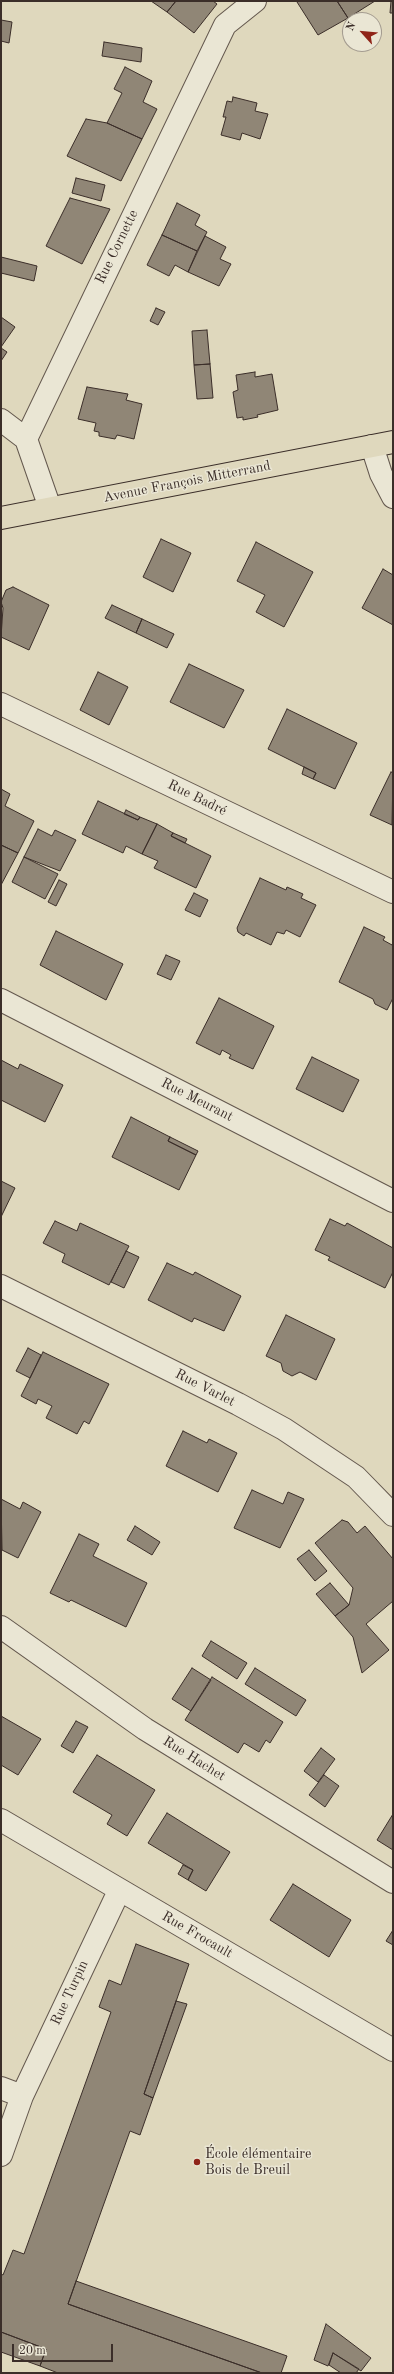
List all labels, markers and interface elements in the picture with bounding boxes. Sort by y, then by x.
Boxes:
north arrow [342,12,382,52]
text: N [345,21,359,33]
street label: Rue Cornette [92,207,142,287]
street label: Avenue François Mitterrand [102,458,272,506]
street label: Rue Badré [165,776,229,820]
street label: Rue Meurant [158,1075,236,1125]
street label: Rue Varlet [172,1366,238,1410]
street label: Rue Hachet [159,1733,229,1785]
street label: Rue Frocault [159,1908,235,1962]
street label: Rue Turpin [48,1958,92,2028]
place label: École élémentaire Bois de Breuil [205,2146,311,2178]
marker: École élémentaire Bois de Breuil [192,2157,202,2167]
scale bar [14,2336,115,2362]
text: 20 m [19,2345,46,2357]

